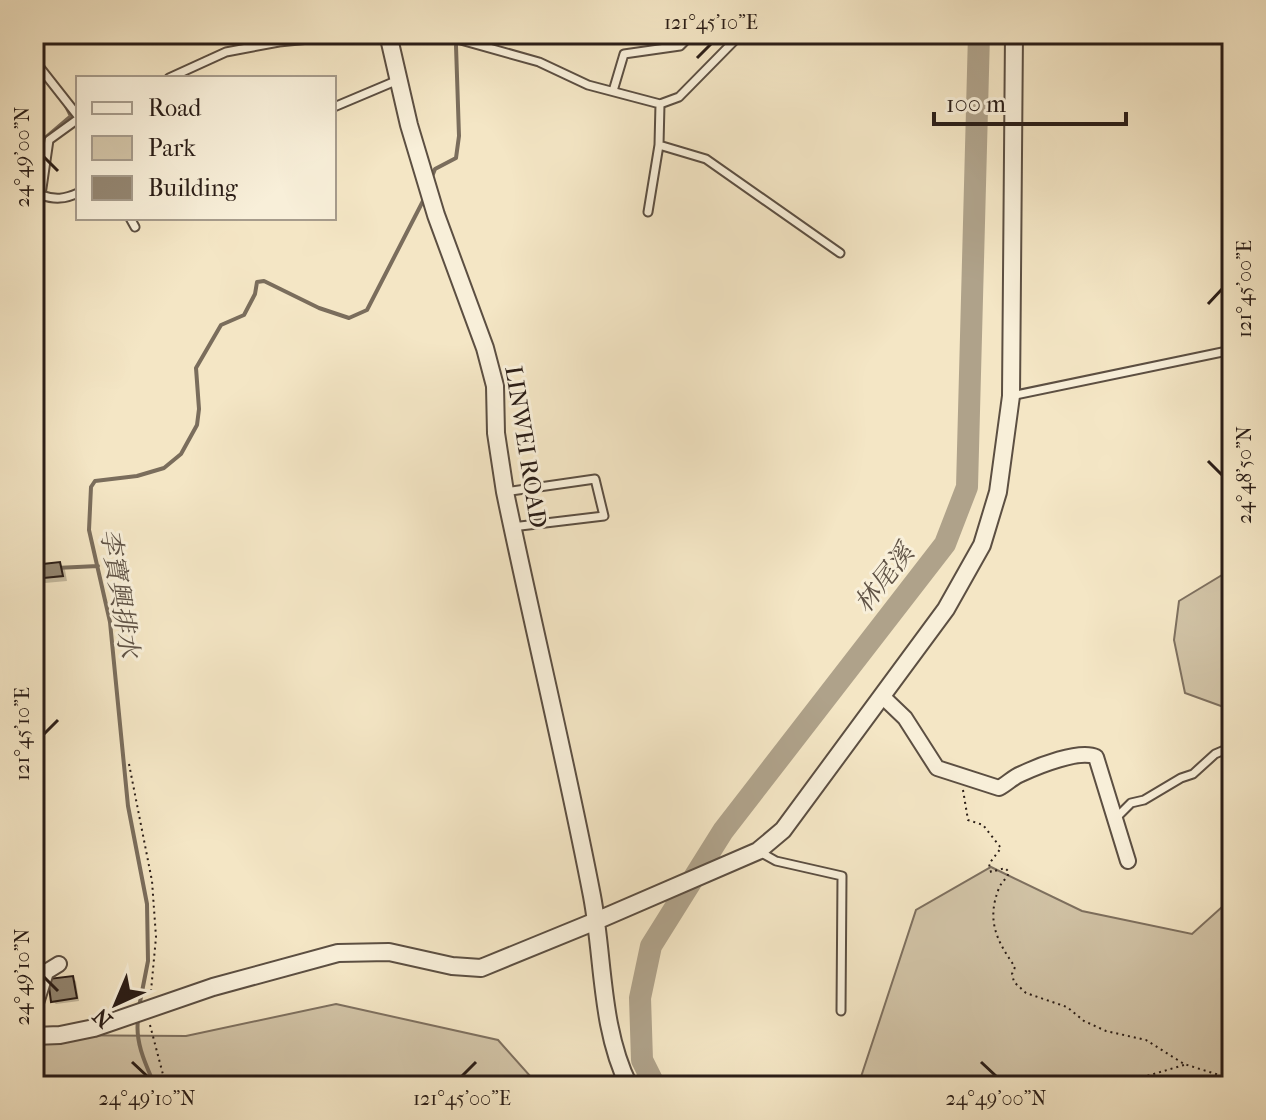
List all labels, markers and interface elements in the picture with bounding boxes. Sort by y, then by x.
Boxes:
text: 121°45'10"E [664,11,758,34]
legend [76,76,336,220]
scale bar [934,76,1126,126]
text: 100 m [946,90,1006,118]
text: Road [148,94,202,122]
text: 24°49'00"N [11,107,34,208]
text: Park [148,134,196,162]
text: Building [148,174,239,202]
text: 121°45'00"E [1233,240,1256,338]
street label: LINWEI ROAD [499,364,553,530]
text: 24°48'50"N [1233,426,1256,524]
water label: 李寶興排水 [94,526,145,663]
water label: 林尾溪 [848,536,922,619]
text: 121°45'10"E [11,687,34,781]
text: 24°49'10"N [11,929,34,1025]
north arrow [76,964,156,1044]
text: N [88,1002,118,1033]
text: 24°49'10"N [99,1087,195,1110]
text: 121°45'00"E [413,1087,511,1110]
text: 24°49'00"N [946,1087,1047,1110]

